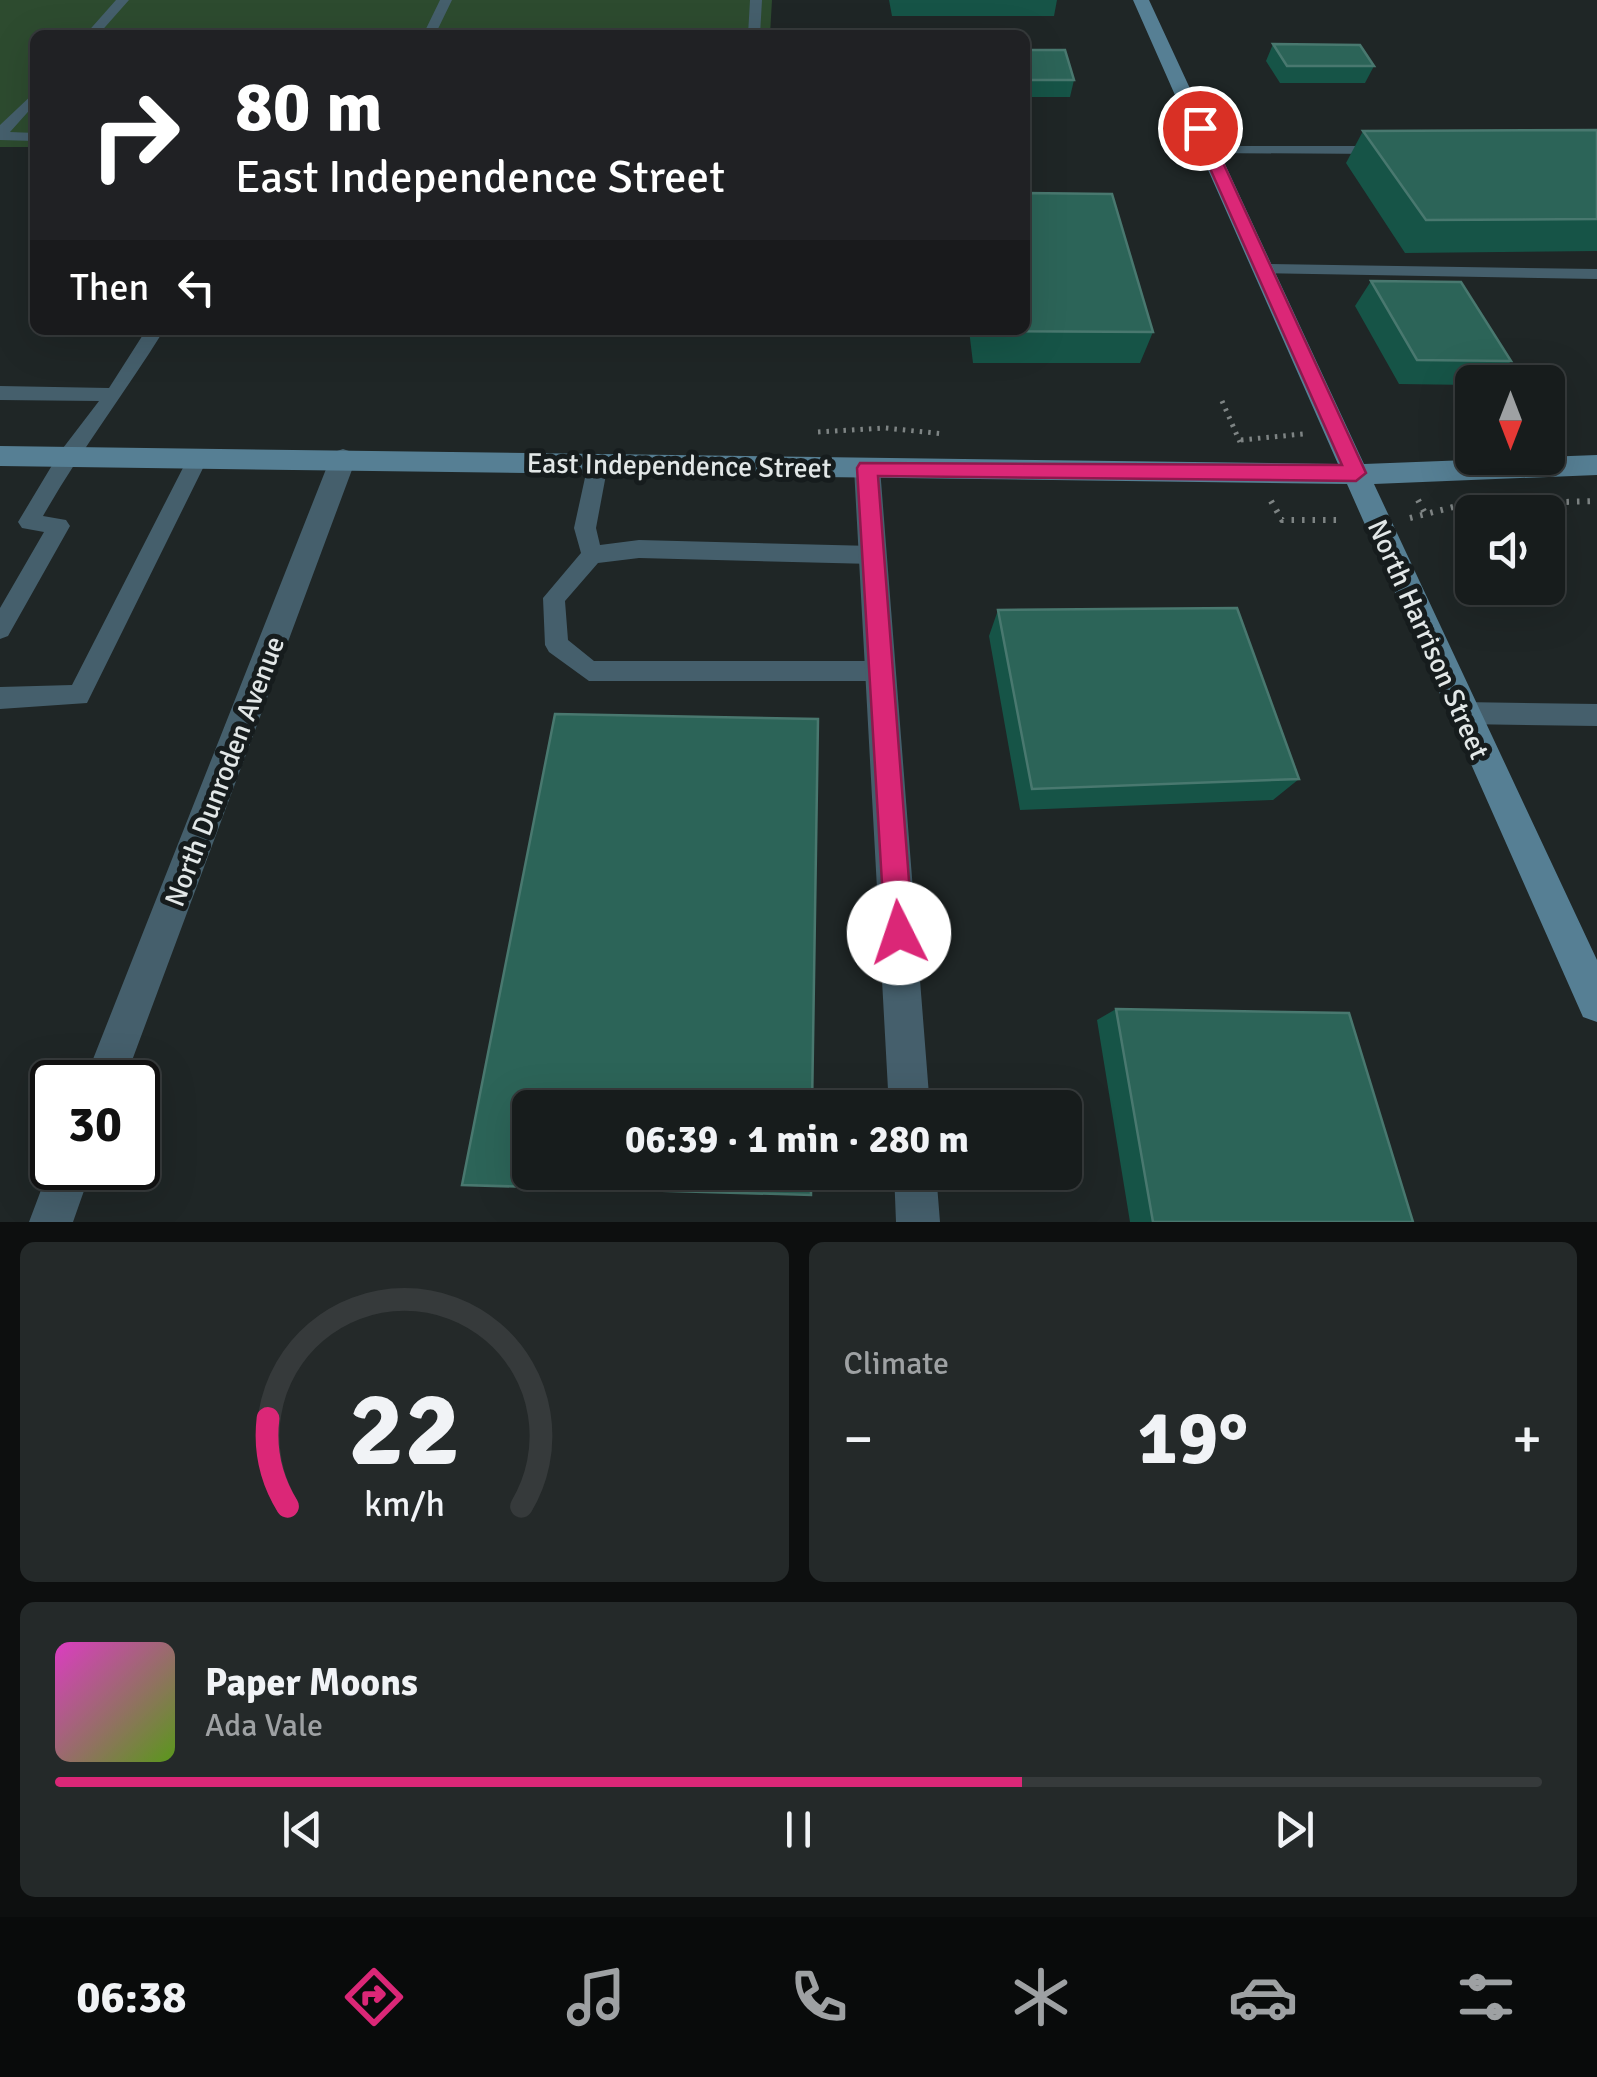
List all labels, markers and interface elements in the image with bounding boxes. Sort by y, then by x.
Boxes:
text: 80 m [235,64,383,150]
icon: right [70,70,200,200]
pin [1158,86,1243,171]
icon: arrive [1173,101,1228,156]
text: East Independence Street [235,150,725,205]
icon: left [169,260,224,315]
text: Then [70,264,149,311]
north arrow [1455,365,1565,475]
map controls [1455,365,1565,605]
street label: East Independence Street [526,446,832,486]
button: sound [1455,495,1565,605]
street label: North Harrison Street [1360,514,1496,765]
street label: North Dunroden Avenue [158,631,292,911]
position arrow [847,881,951,985]
speed limit sign: 30 [30,1060,160,1190]
text: 06:39 · 1 min · 280 m [625,1116,969,1163]
text: Climate [844,1344,949,1383]
text: 22 [348,1366,460,1494]
text: 19° [1137,1392,1248,1485]
text: − [844,1405,873,1473]
text: + [1512,1405,1542,1473]
text: km/h [364,1482,445,1526]
text: Paper Moons [205,1659,418,1706]
text: Ada Vale [205,1706,323,1745]
icon: previous [275,1802,330,1857]
icon: pause [771,1802,826,1857]
icon: next [1267,1802,1322,1857]
icon: directions [339,1962,409,2032]
icon: music [561,1962,631,2032]
icon: phone [784,1962,854,2032]
icon: climate [1006,1962,1076,2032]
icon: car [1228,1962,1298,2032]
icon: filters [1451,1962,1521,2032]
text: 06:38 [76,1970,187,2025]

